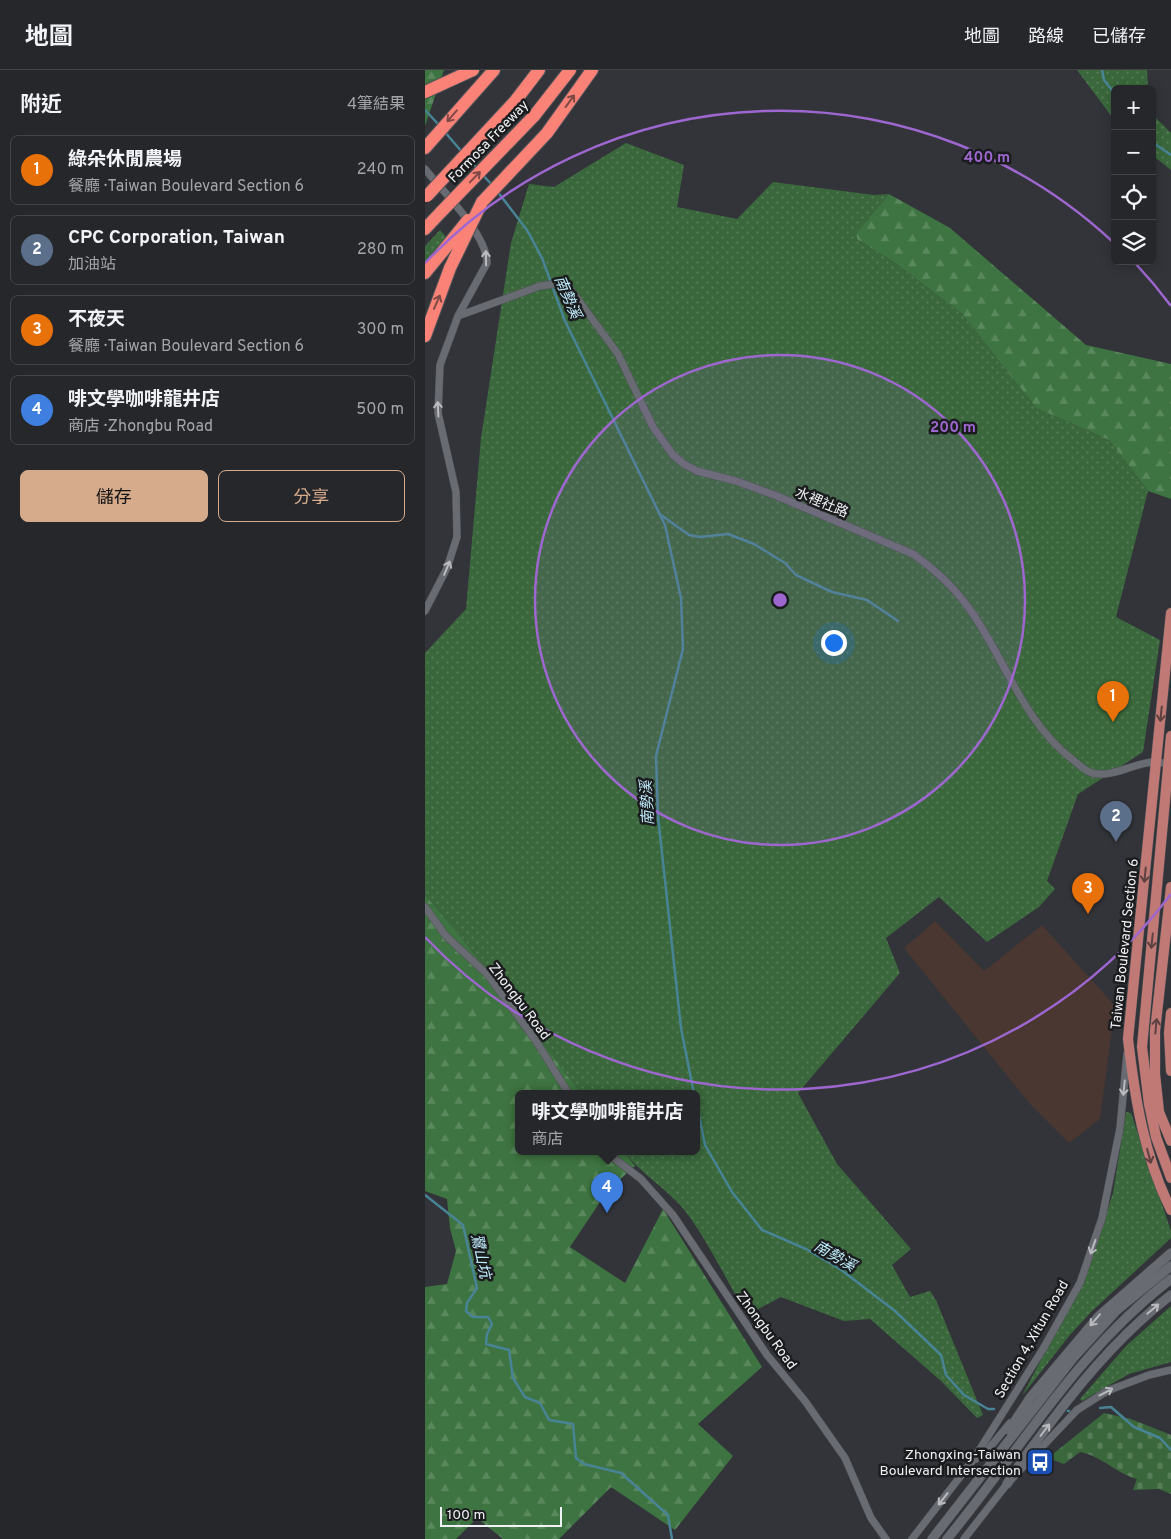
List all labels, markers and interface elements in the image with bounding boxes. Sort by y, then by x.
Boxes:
text: 地圖 [25,23,73,53]
text: 地圖 [964,26,1000,49]
text: 路線 [1028,26,1064,49]
text: 已儲存 [1092,26,1146,49]
map controls [1111,85,1156,265]
button: + [1111,85,1156,130]
text: 附近 [20,92,62,119]
text: 4筆結果 [347,95,405,115]
one-way arrow [564,95,575,108]
street label: Formosa Freeway [445,97,533,187]
one-way arrow [447,109,458,122]
button: − [1111,130,1156,175]
text: 綠朵休閒農場 [68,148,182,172]
text: 400 m [964,149,1010,168]
text: 1 [34,160,40,180]
text: 240 m [357,160,404,180]
one-way arrow [469,171,481,183]
button: locate [1111,175,1156,220]
text: 餐廳 · Taiwan Boulevard Section 6 [68,177,304,197]
button: layers [1111,220,1156,265]
text: CPC Corporation, Taiwan [68,226,285,250]
text: 2 [32,240,42,260]
text: 280 m [357,240,404,260]
one-way arrow [481,251,491,267]
text: 加油站 [68,255,116,275]
water label: 南勢溪 [549,273,585,324]
one-way arrow [433,295,442,310]
text: 不夜天 [68,308,125,332]
text: 3 [32,320,42,340]
text: 300 m [357,320,404,340]
text: 餐廳 · Taiwan Boulevard Section 6 [68,337,304,357]
text: 啡文學咖啡龍井店 [68,388,220,412]
text: 4 [32,400,42,420]
text: 500 m [356,400,404,420]
one-way arrow [434,402,443,418]
text: 商店 · Zhongbu Road [68,417,213,437]
text: 200 m [930,419,976,438]
button: 儲存 [20,470,208,522]
button: 分享 [218,470,405,522]
street label: 水裡社路 [792,485,851,522]
one-way arrow [443,561,453,576]
centre of rings [771,591,789,609]
your location [821,630,847,656]
pin: 1 [1097,681,1129,722]
one-way arrow [1156,705,1165,721]
water label: 南勢溪 [638,778,659,826]
pin: 2 [1100,801,1132,842]
street label: Taiwan Boulevard Section 6 [1108,858,1143,1031]
one-way arrow [1140,867,1150,883]
pin: 3 [1072,873,1104,914]
one-way arrow [1147,933,1157,949]
street label: Zhongbu Road [484,960,553,1044]
one-way arrow [1151,1018,1160,1034]
one-way arrow [1119,1079,1128,1095]
popup [515,1090,700,1155]
text: 啡文學咖啡龍井店 [531,1101,684,1125]
text: 商店 [531,1130,564,1150]
one-way arrow [1144,1147,1154,1163]
pin: 4 [591,1172,623,1213]
water label: 鷺山坑 [466,1232,494,1282]
water label: 南勢溪 [810,1238,860,1278]
one-way arrow [1087,1238,1097,1254]
street label: Section 4, Xitun Road [992,1278,1073,1402]
street label: Zhongbu Road [732,1289,800,1373]
one-way arrow [1146,1304,1159,1315]
one-way arrow [1090,1313,1101,1326]
one-way arrow [1099,1387,1114,1397]
one-way arrow [1040,1423,1050,1437]
place label: Zhongxing-Taiwan Boulevard Intersection [879,1447,1021,1480]
bus stop icon: Zhongxing-Taiwan Boulevard Intersection [1025,1447,1055,1477]
one-way arrow [938,1492,949,1505]
scale bar [440,1504,563,1527]
text: 100 m [447,1507,485,1524]

